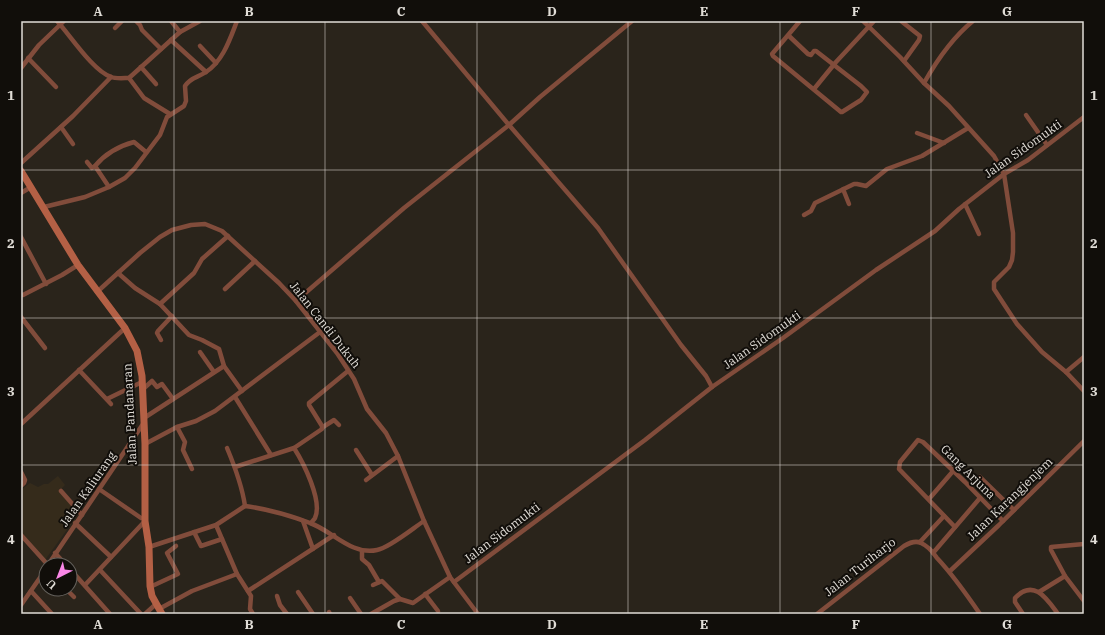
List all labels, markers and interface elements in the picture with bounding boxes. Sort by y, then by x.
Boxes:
text: A [93,3,103,20]
text: B [244,3,254,20]
text: C [397,3,406,20]
text: D [547,3,557,20]
text: E [700,3,708,20]
text: F [852,3,860,20]
text: G [1002,3,1012,20]
text: 1 [7,87,15,104]
text: 1 [1090,87,1098,104]
street label: Jalan Sidomukti [981,116,1065,181]
text: 2 [7,235,15,252]
text: 2 [1090,235,1098,252]
street label: Jalan Candi Dukuh [287,278,364,371]
street label: Jalan Sidomukti [720,307,804,372]
street label: Jalan Pandanaran [119,363,140,465]
text: 3 [7,383,15,400]
text: 3 [1090,383,1098,400]
street label: Gang Arjuna [938,441,999,502]
street label: Jalan Kaliurang [56,448,119,529]
street label: Jalan Karangjenjem [964,454,1056,543]
street label: Jalan Sidomukti [461,499,543,566]
text: 4 [7,531,15,548]
text: 4 [1090,531,1098,548]
street label: Jalan Turiharjo [821,534,899,599]
north arrow [38,557,78,597]
text: U [43,576,59,592]
text: A [93,616,103,633]
text: B [244,616,254,633]
text: C [397,616,406,633]
text: D [547,616,557,633]
text: E [700,616,708,633]
text: F [852,616,860,633]
text: G [1002,616,1012,633]

